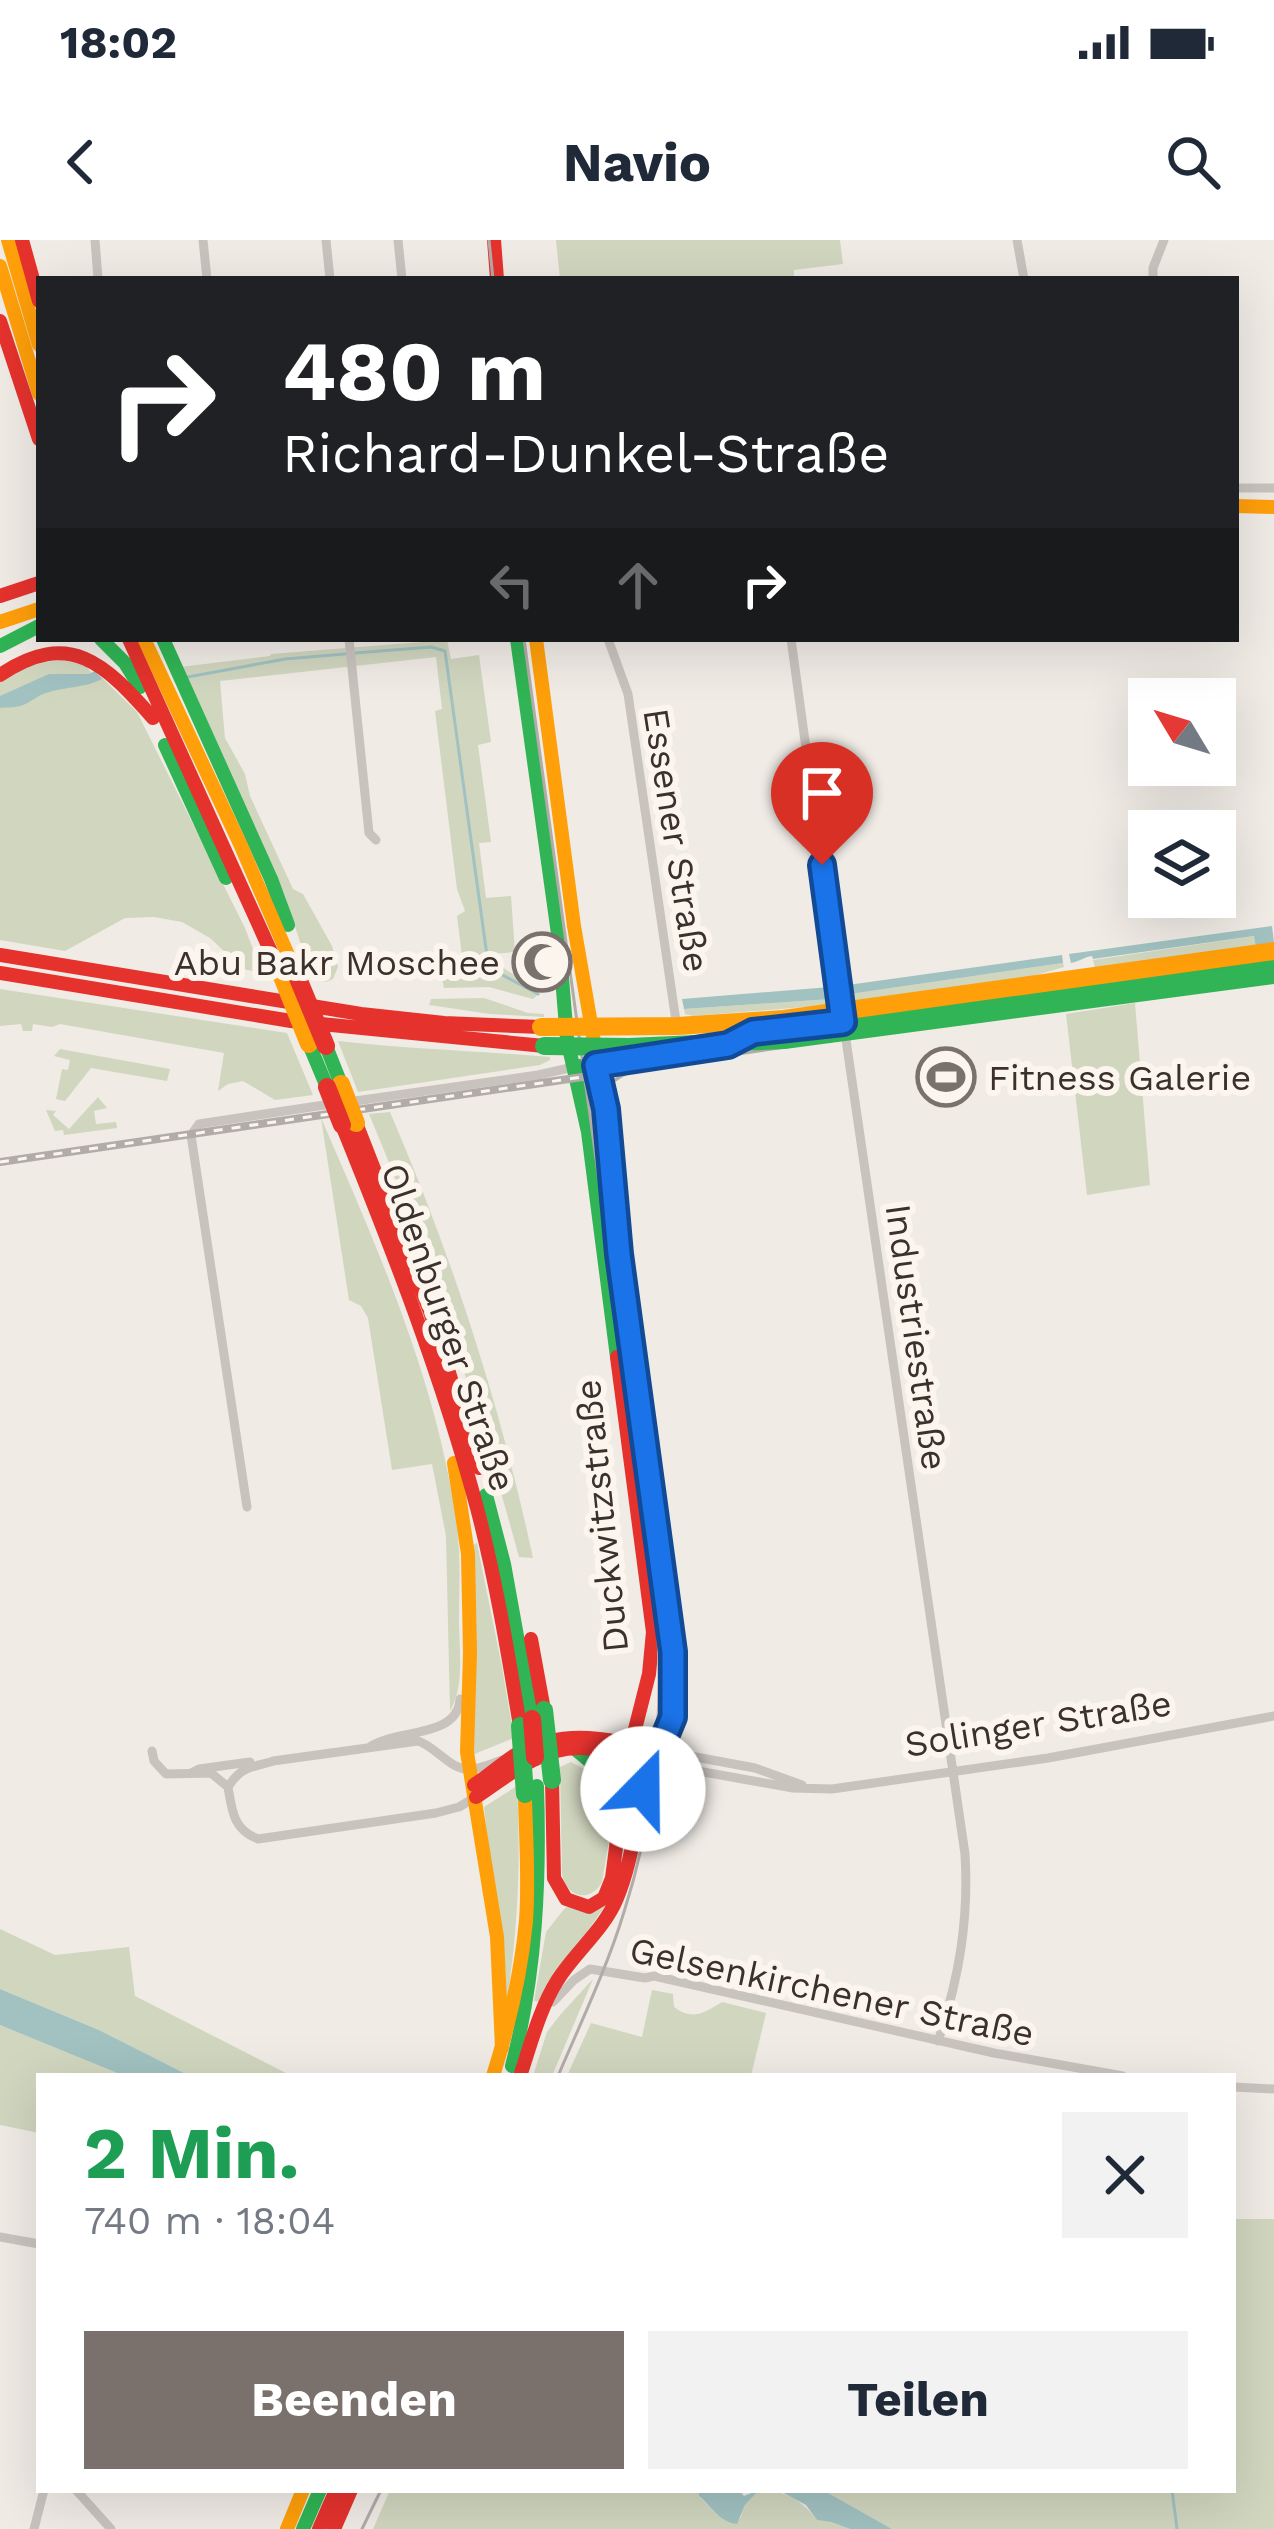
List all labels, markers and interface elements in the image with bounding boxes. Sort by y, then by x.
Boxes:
text: 18:02 [60,16,177,69]
icon: back [48,129,114,195]
icon: search [1160,129,1226,195]
text: Navio [563,131,711,194]
text: 480 m [282,322,546,420]
icon: right [84,324,240,480]
text: Richard-Dunkel-Straße [282,422,889,485]
icon: left [479,552,545,618]
icon: ahead [605,552,671,618]
icon: right [731,552,797,618]
north arrow [1128,678,1236,786]
map controls [1128,678,1236,918]
street label: Essener Straße [634,705,718,975]
pin [771,742,873,865]
icon: arrive [789,760,855,826]
button: layers [1128,810,1236,918]
mosque icon: Abu Bakr Moschee [511,931,573,993]
place label: Abu Bakr Moschee [174,942,500,984]
sports icon: Fitness Galerie [915,1046,977,1108]
place label: Fitness Galerie [988,1057,1251,1099]
street label: Oldenburger Straße [372,1158,524,1497]
street label: Industriestraße [877,1201,955,1473]
street label: Duckwitzstraße [567,1377,637,1655]
street label: Solinger Straße [902,1682,1174,1766]
position arrow [580,1726,706,1852]
street label: Gelsenkirchener Straße [626,1929,1038,2055]
text: 2 Min. [84,2111,300,2195]
button: close [1062,2112,1188,2238]
text: 740 m · 18:04 [84,2198,335,2243]
button: Beenden [84,2331,624,2469]
button: Teilen [648,2331,1188,2469]

